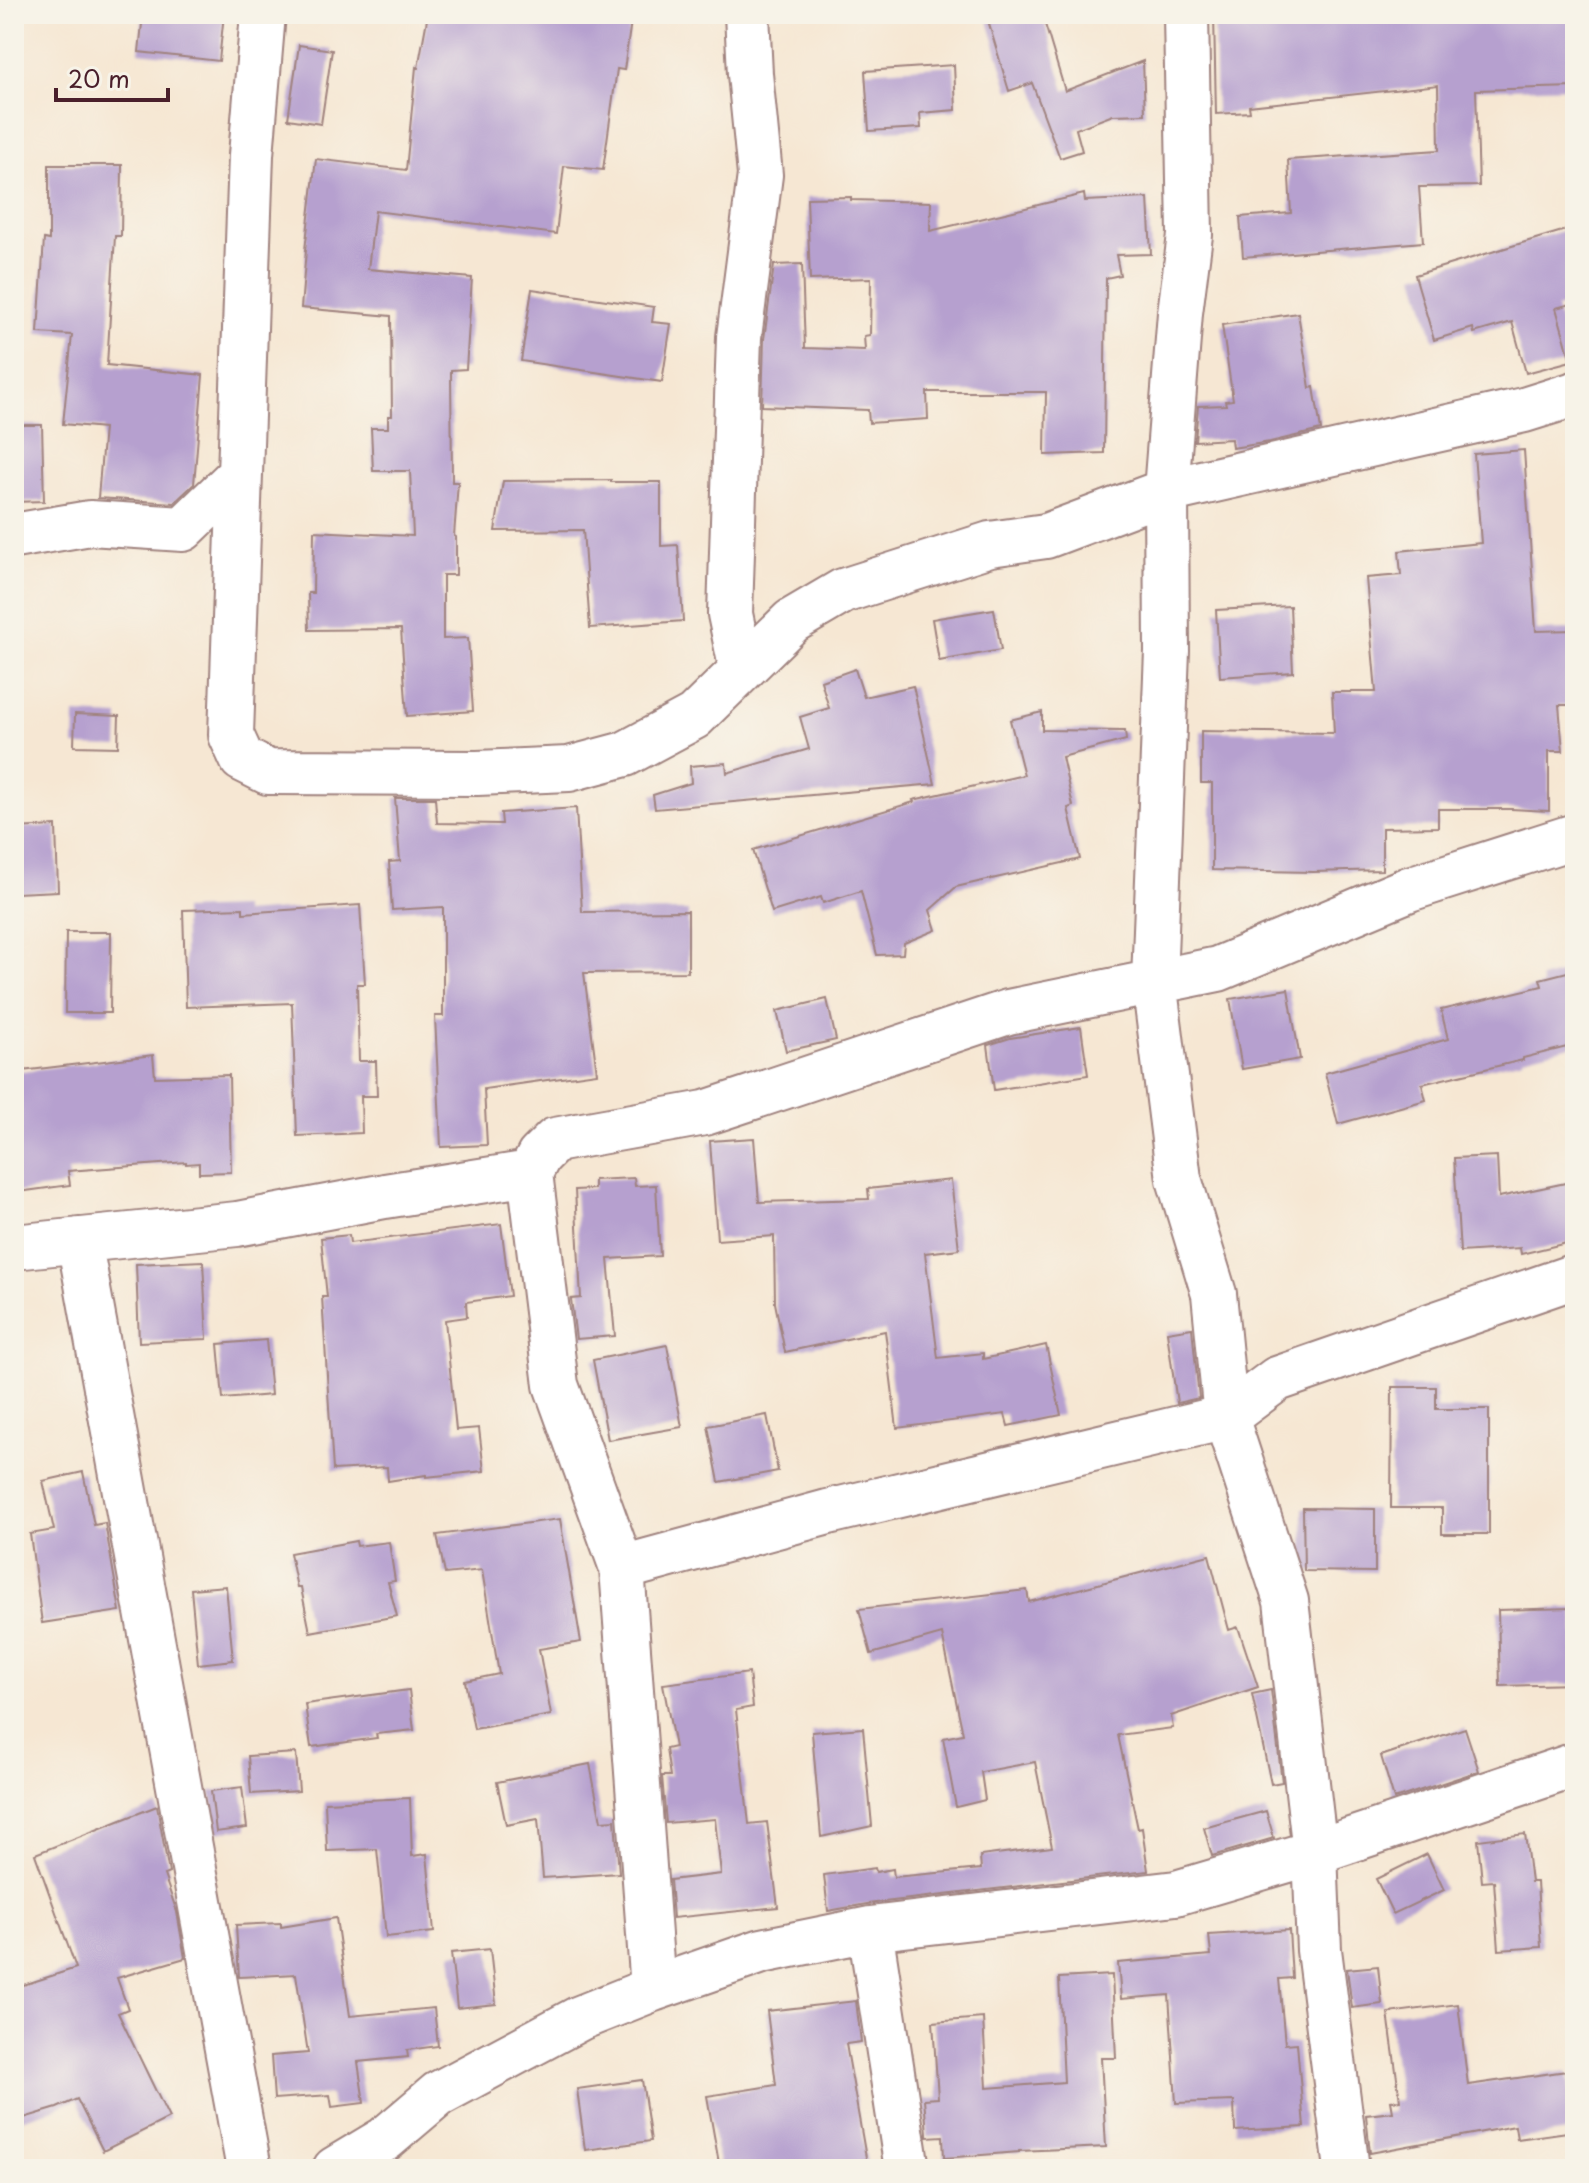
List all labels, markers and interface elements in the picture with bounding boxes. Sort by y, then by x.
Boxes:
scale bar [56,52,168,102]
text: 20 m [68,60,130,96]

